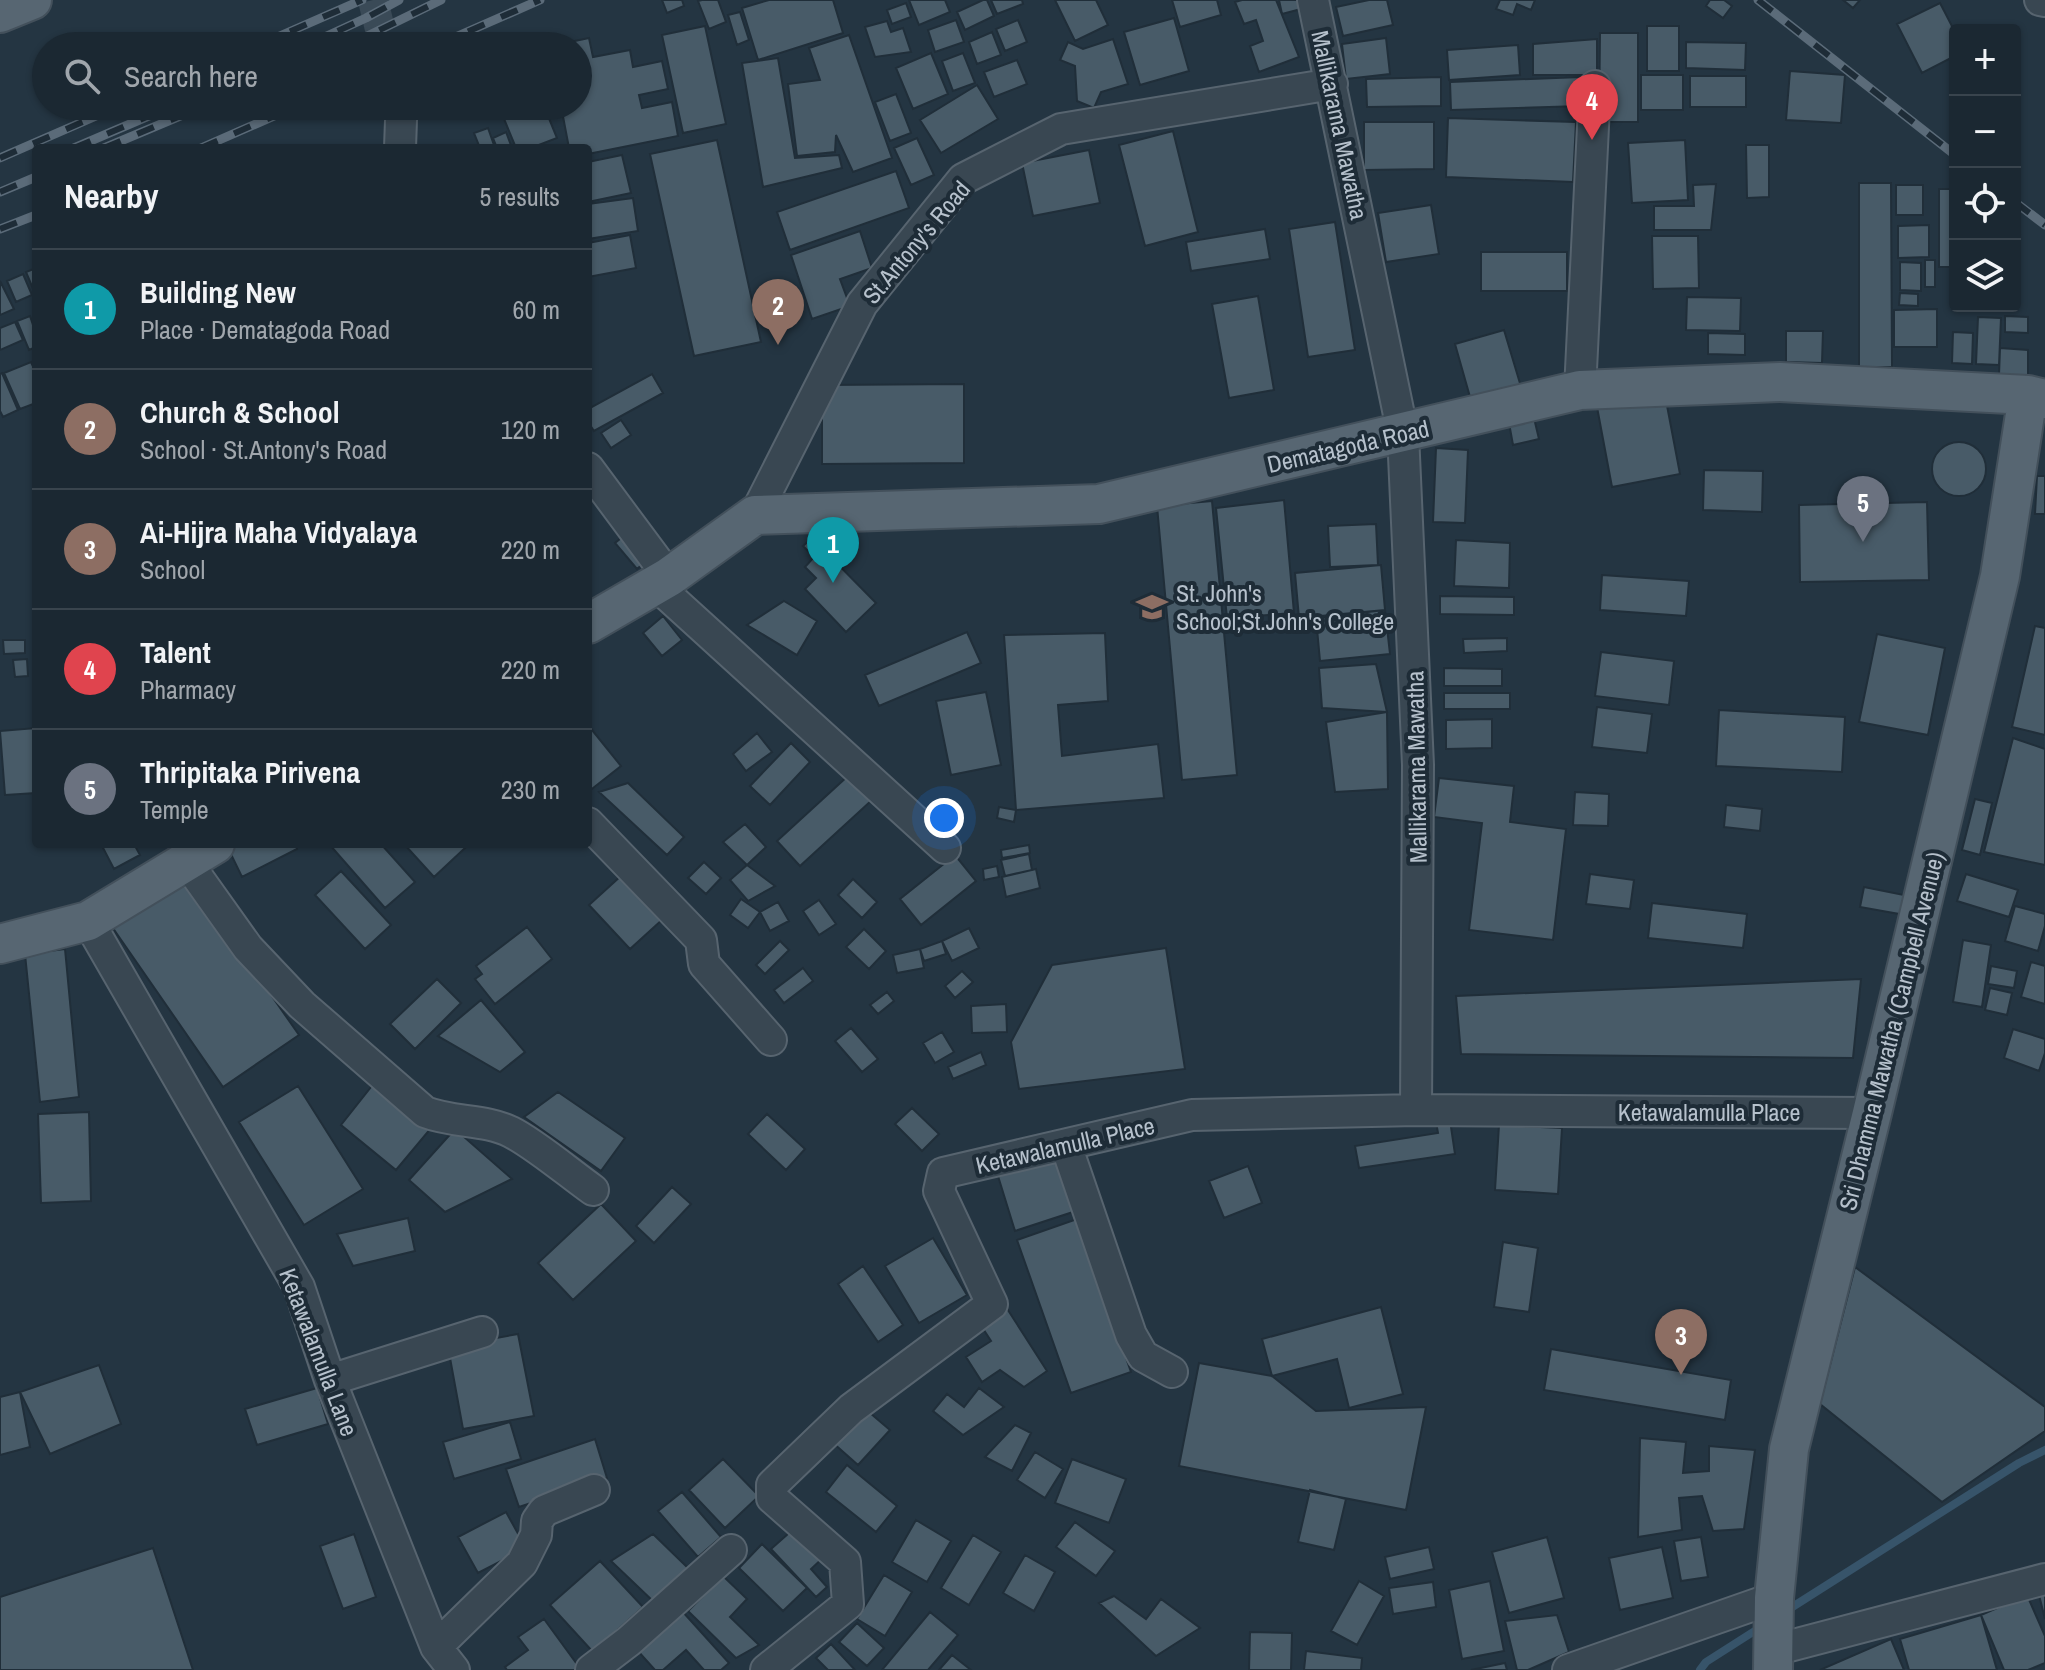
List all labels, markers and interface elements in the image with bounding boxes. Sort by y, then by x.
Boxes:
map controls [1949,24,2021,312]
button: + [1949,24,2021,96]
street label: Mallikarama Mawatha [1304,28,1376,223]
search box [32,32,592,120]
icon: search [60,54,104,98]
text: Search here [124,56,258,96]
pin: 4 [1566,74,1618,140]
button: − [1949,96,2021,168]
button: locate [1949,168,2021,240]
text: Nearby [64,173,159,219]
street label: St.Antony's Road [855,174,977,310]
text: 5 results [479,179,560,214]
button: layers [1949,240,2021,312]
text: Building New [140,272,296,312]
pin: 2 [752,279,804,345]
text: 1 [84,292,96,327]
text: 60 m [513,292,560,327]
text: Place · Dematagoda Road [140,312,390,347]
text: Church & School [140,392,340,432]
text: 2 [84,412,96,447]
text: 120 m [501,412,560,447]
street label: Dematagoda Road [1264,412,1432,480]
text: School · St.Antony's Road [140,432,387,467]
pin: 5 [1837,476,1889,542]
text: Ai-Hijra Maha Vidyalaya [140,512,417,552]
pin: 1 [807,517,859,583]
text: 3 [84,532,96,567]
text: 220 m [501,532,560,567]
text: School [140,552,205,587]
place label: St. John's School;St.John's College [1176,577,1394,637]
school or university icon: St. John's School;St.John's College [1135,590,1169,624]
text: Talent [140,632,211,672]
text: 4 [84,652,96,687]
text: 220 m [501,652,560,687]
street label: Mallikarama Mawatha [1398,670,1434,864]
text: Pharmacy [140,672,236,707]
text: Thripitaka Pirivena [140,752,360,792]
text: 5 [84,772,96,807]
text: 230 m [501,772,560,807]
text: Temple [140,792,209,827]
your location [924,798,964,838]
street label: Sri Dhamma Mawatha (Campbell Avenue) [1831,848,1951,1214]
street label: Ketawalamulla Place [1618,1096,1800,1128]
street label: Ketawalamulla Place [972,1109,1158,1181]
street label: Ketawalamulla Lane [272,1264,366,1440]
pin: 3 [1655,1309,1707,1375]

